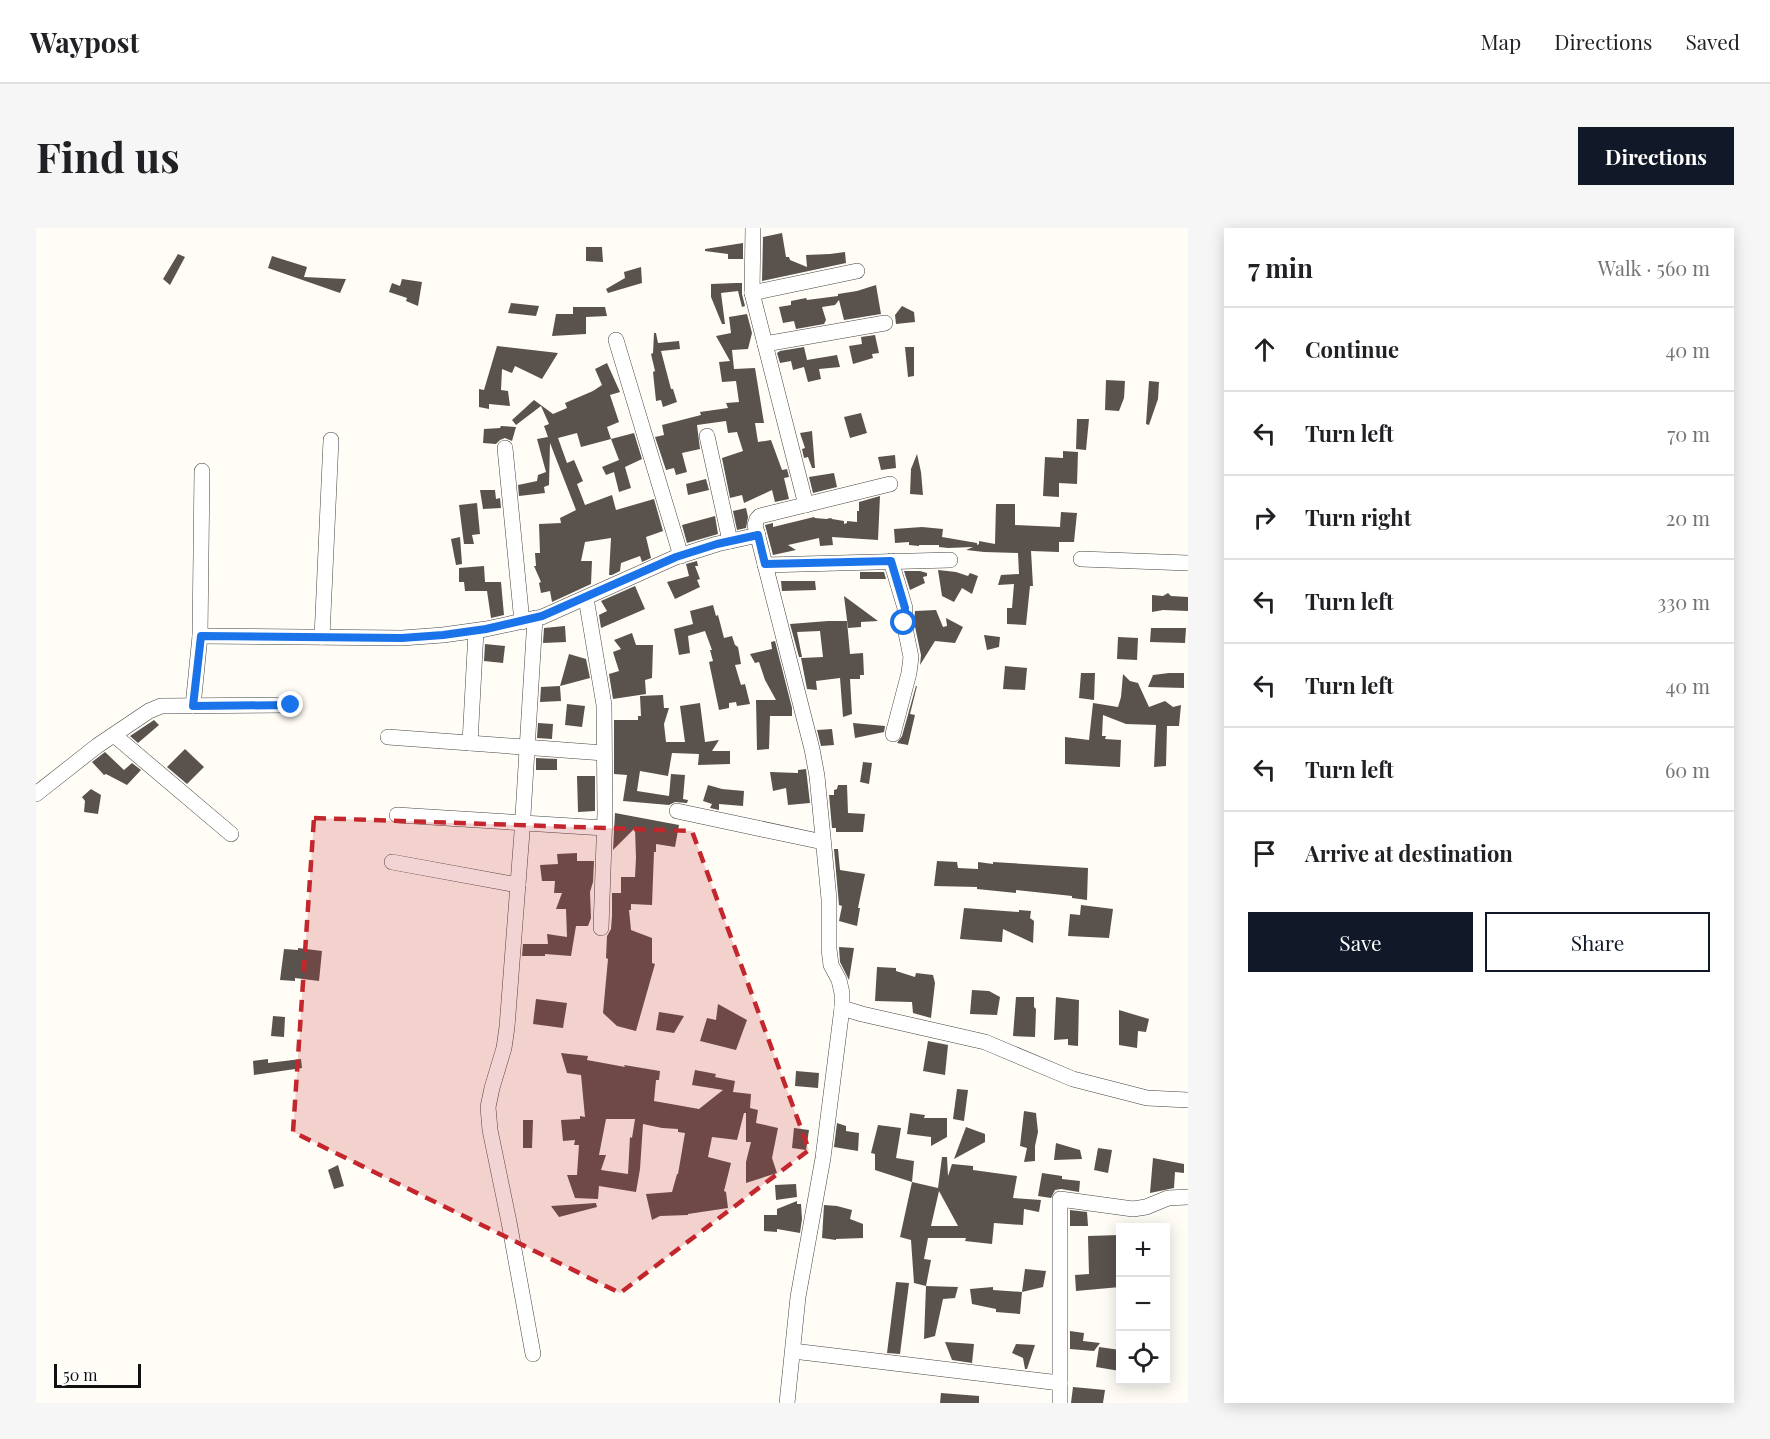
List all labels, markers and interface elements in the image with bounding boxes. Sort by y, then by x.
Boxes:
text: Waypost [30,23,139,60]
text: Map [1480,27,1521,55]
text: Directions [1554,27,1652,55]
text: Saved [1685,27,1740,55]
button: Directions [1578,127,1734,185]
text: Find us [36,128,180,184]
text: 7 min [1248,250,1313,285]
text: Walk · 560 m [1598,254,1710,281]
icon: ahead [1248,333,1281,366]
text: Continue [1305,334,1399,364]
text: 40 m [1665,336,1710,363]
icon: left [1248,417,1281,450]
text: Turn left [1305,418,1394,448]
text: 70 m [1667,420,1710,447]
icon: right [1248,501,1281,534]
text: Turn right [1305,502,1411,532]
text: 20 m [1666,504,1710,531]
icon: left [1248,585,1281,618]
text: Turn left [1305,586,1394,616]
text: 330 m [1657,588,1710,615]
route start [890,609,916,635]
icon: left [1248,669,1281,702]
text: Turn left [1305,670,1394,700]
text: 40 m [1665,672,1710,699]
route end [277,691,303,717]
icon: left [1248,753,1281,786]
text: Turn left [1305,754,1394,784]
text: 60 m [1665,756,1710,783]
icon: arrive [1248,837,1281,870]
text: Arrive at destination [1305,838,1513,868]
button: Save [1248,912,1473,972]
button: Share [1485,912,1710,972]
map controls [1116,1223,1170,1385]
button: + [1116,1223,1170,1277]
button: − [1116,1277,1170,1331]
button: locate [1116,1331,1170,1385]
scale bar [54,1361,141,1388]
text: 50 m [63,1364,97,1385]

